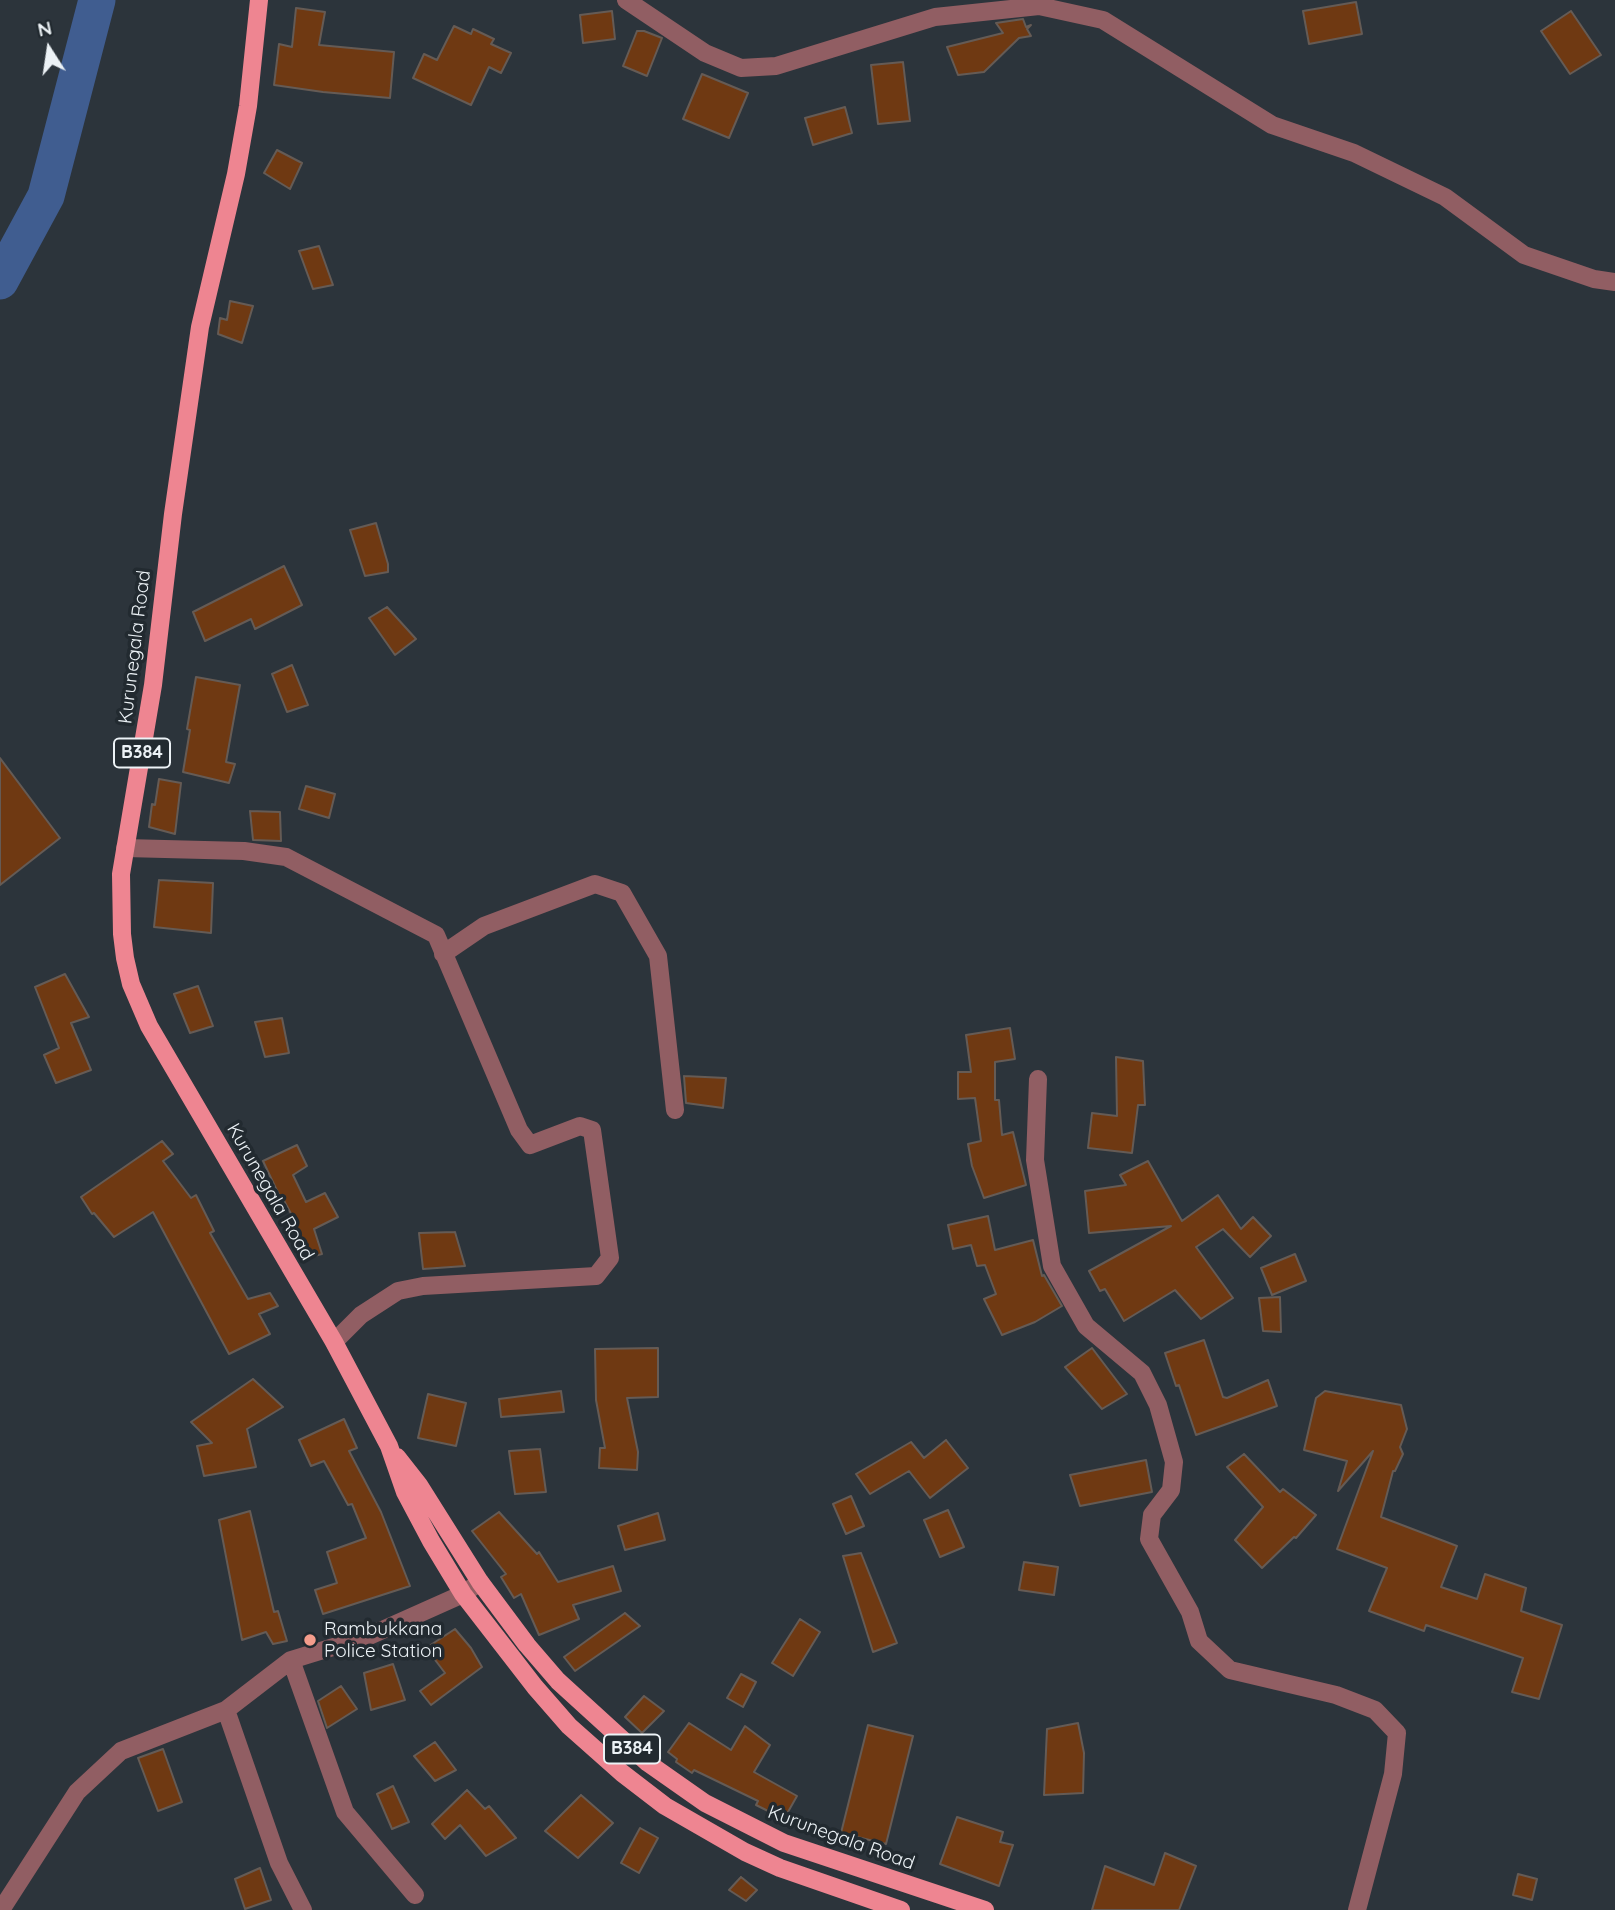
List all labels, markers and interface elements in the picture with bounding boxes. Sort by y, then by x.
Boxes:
north arrow [14,14,84,84]
text: N [35,15,54,42]
street label: Kurunegala Road [114,569,156,725]
road number: B384 [114,738,170,768]
street label: Kurunegala Road [221,1119,319,1265]
place label: Rambukkana Police Station [324,1618,442,1662]
marker: Rambukkana Police Station [302,1632,318,1648]
road number: B384 [604,1734,660,1764]
street label: Kurunegala Road [764,1801,918,1875]

